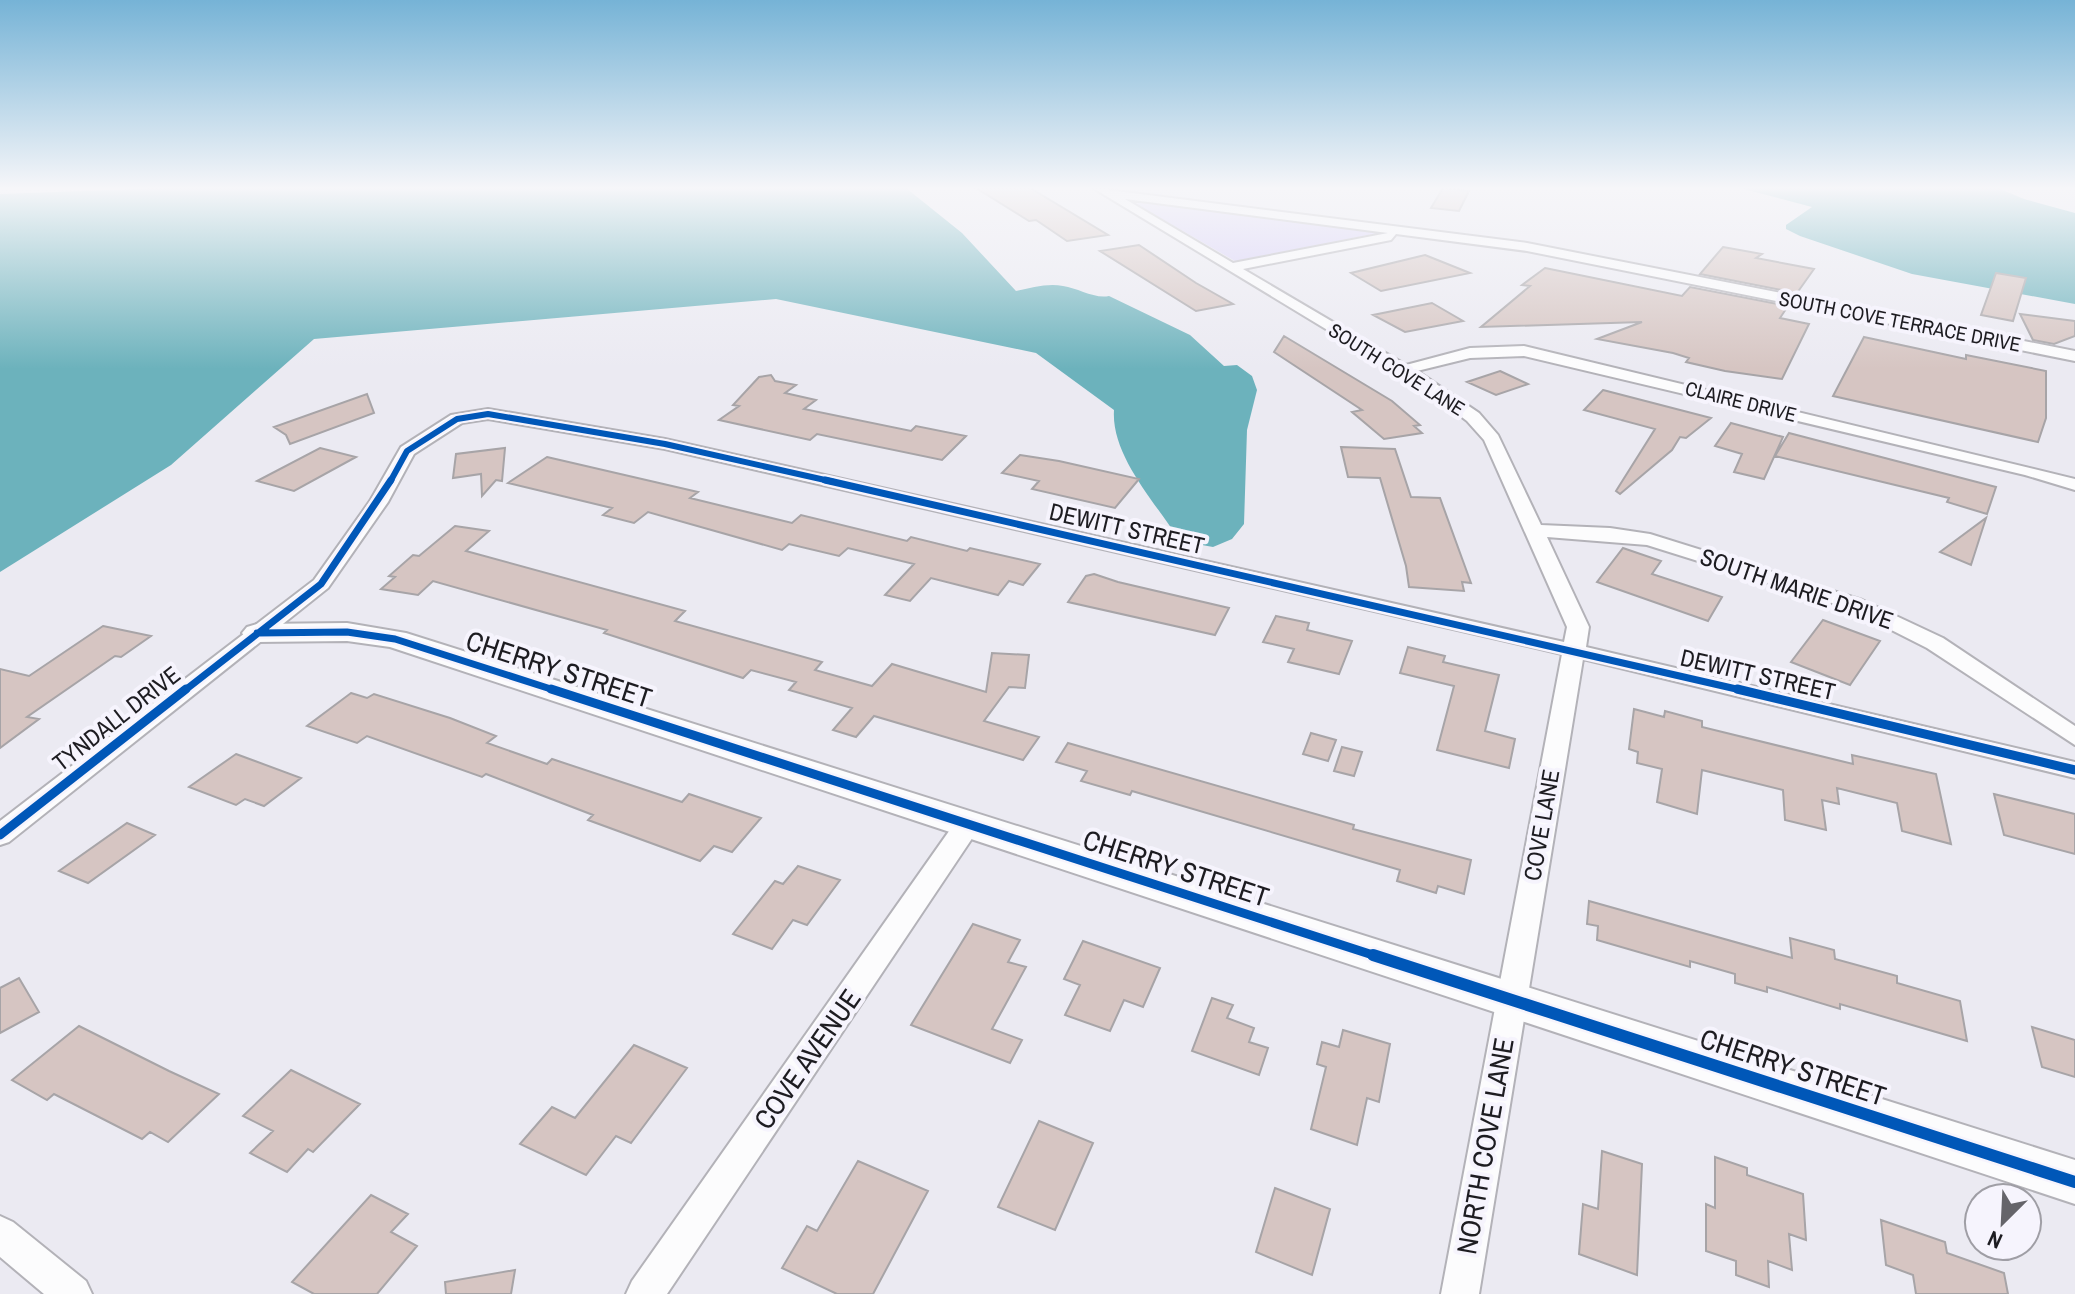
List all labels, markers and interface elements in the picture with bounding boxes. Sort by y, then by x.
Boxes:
street label: SOUTH COVE TERRACE DRIVE [1777,284,2023,358]
street label: SOUTH COVE LANE [1324,316,1470,422]
street label: CLAIRE DRIVE [1682,374,1800,428]
street label: DEWITT STREET [1046,495,1208,561]
street label: SOUTH MARIE DRIVE [1696,540,1898,636]
street label: CHERRY STREET [461,621,657,717]
street label: DEWITT STREET [1677,641,1839,707]
street label: TYNDALL DRIVE [46,658,186,778]
street label: COVE LANE [1515,767,1567,883]
street label: CHERRY STREET [1078,820,1274,916]
street label: COVE AVENUE [745,981,869,1137]
street label: CHERRY STREET [1695,1019,1891,1115]
street label: NORTH COVE LANE [1447,1035,1523,1257]
north arrow [1963,1182,2043,1262]
text: N [1983,1224,2007,1257]

